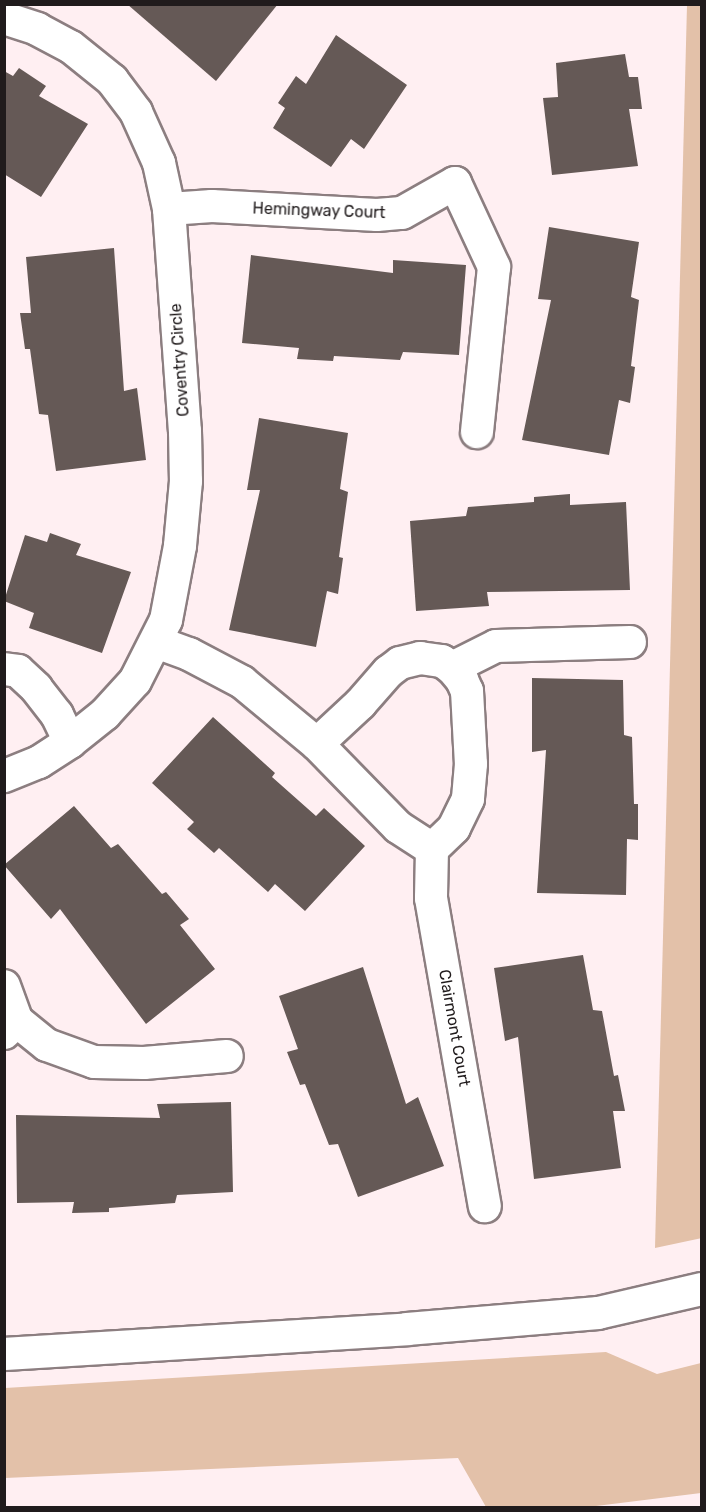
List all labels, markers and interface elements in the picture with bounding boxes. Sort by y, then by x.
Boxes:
street label: Hemingway Court [252,199,386,223]
street label: Coventry Circle [166,303,194,417]
street label: Clairmont Court [434,968,474,1088]

